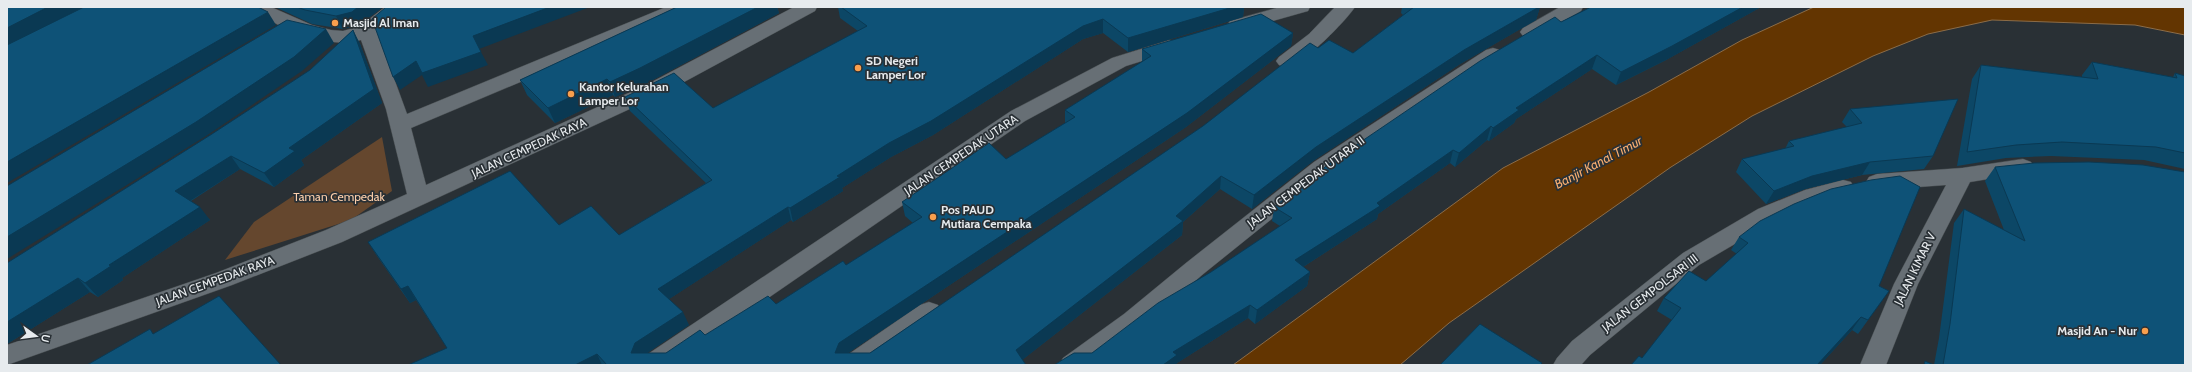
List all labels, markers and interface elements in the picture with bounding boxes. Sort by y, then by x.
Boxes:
place label: Masjid Al Iman [343,15,419,30]
marker: Masjid Al Iman [330,18,340,28]
place label: SD Negeri Lamper Lor [866,53,925,82]
marker: SD Negeri Lamper Lor [853,63,863,73]
place label: Kantor Kelurahan Lamper Lor [579,79,669,108]
marker: Kantor Kelurahan Lamper Lor [566,89,576,99]
street label: JALAN CEMPEDAK UTARA [900,111,1021,199]
street label: JALAN CEMPEDAK RAYA [468,114,589,181]
water label: Banjir Kanal Timur [1551,132,1646,193]
street label: JALAN CEMPEDAK UTARA II [1243,133,1367,231]
park label: Taman Cempedak [293,189,385,204]
place label: Pos PAUD Mutiara Cempaka [941,202,1031,231]
marker: Pos PAUD Mutiara Cempaka [928,212,938,222]
street label: JALAN KIMAR V [1890,229,1939,309]
street label: JALAN GEMPOLSARI III [1598,250,1701,335]
street label: JALAN CEMPEDAK RAYA [153,252,277,309]
north arrow [16,316,56,356]
place label: Masjid An - Nur [2057,323,2137,338]
marker: Masjid An - Nur [2140,326,2150,336]
text: U [38,333,53,344]

